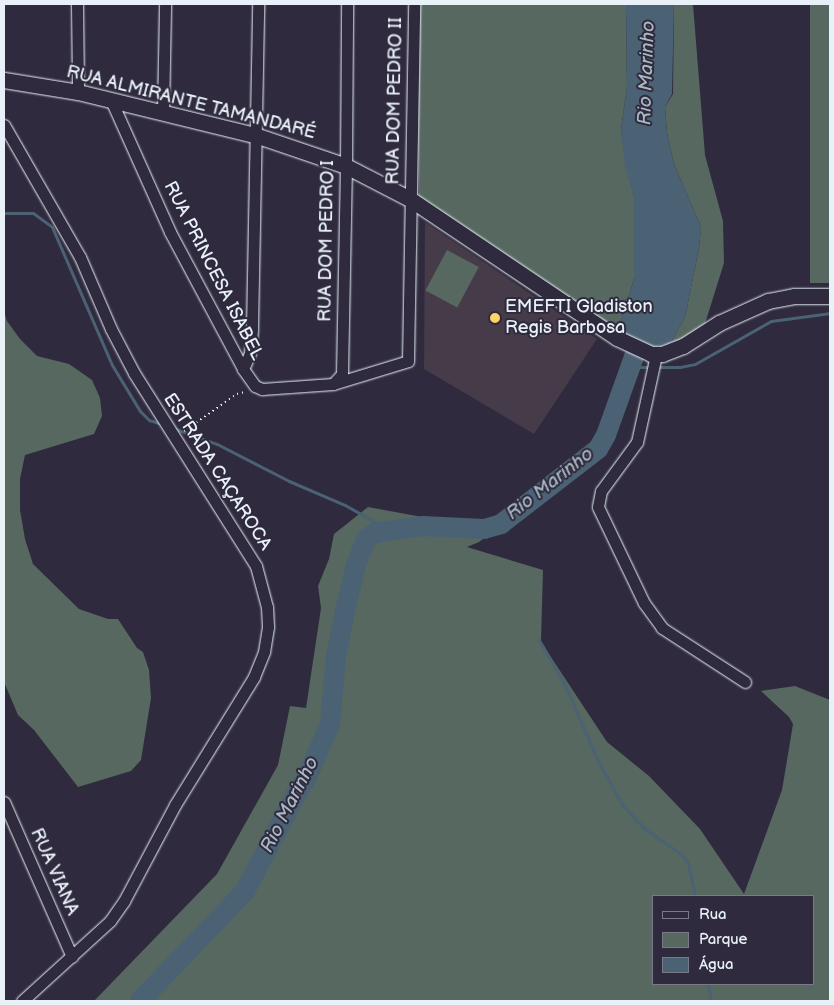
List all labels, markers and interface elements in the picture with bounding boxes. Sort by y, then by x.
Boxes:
street label: RUA DOM PEDRO II [383,17,407,185]
water label: Rio Marinho [634,20,660,126]
street label: RUA ALMIRANTE TAMANDARÉ [64,61,318,145]
street label: RUA DOM PEDRO I [315,160,339,322]
street label: RUA PRINCESA ISABEL [158,178,268,364]
place label: EMEFTI Gladiston Regis Barbosa [505,297,653,340]
marker: EMEFTI Gladiston Regis Barbosa [489,312,501,324]
street label: ESTRADA CAÇAROCA [158,390,276,554]
water label: Rio Marinho [502,443,598,525]
water label: Rio Marinho [256,753,324,857]
street label: RUA VIANA [25,825,83,919]
legend [652,895,814,985]
text: Rua [699,905,727,924]
text: Parque [699,930,747,949]
text: Água [699,955,734,974]

